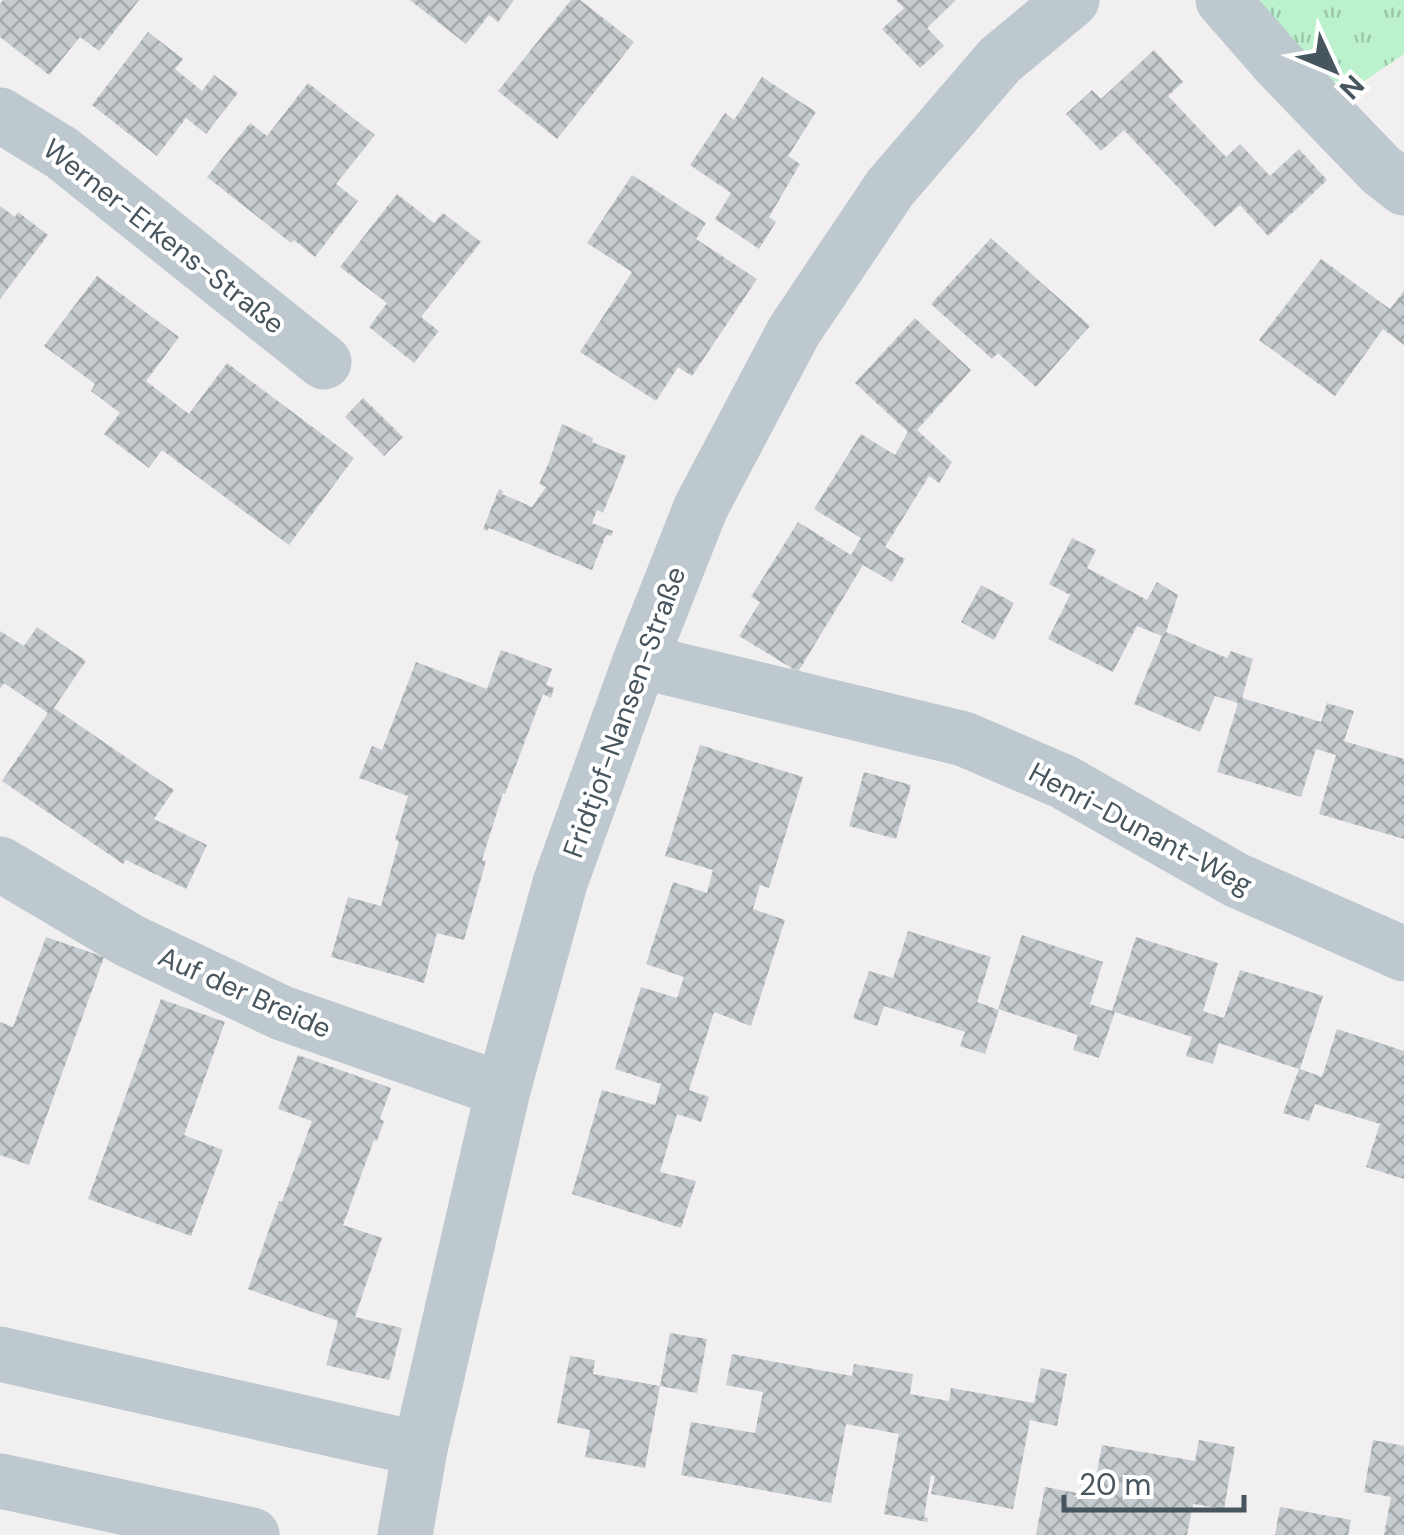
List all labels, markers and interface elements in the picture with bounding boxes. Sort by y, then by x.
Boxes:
north arrow [1284,20,1384,120]
text: N [1331,67,1372,107]
street label: Werner-Erkens-Straße [35,130,292,342]
street label: Fridtjof-Nansen-Straße [555,561,694,863]
street label: Henri-Dunant-Weg [1023,754,1259,903]
street label: Auf der Breide [153,938,337,1047]
scale bar [1064,1450,1244,1512]
text: 20 m [1079,1465,1151,1504]

